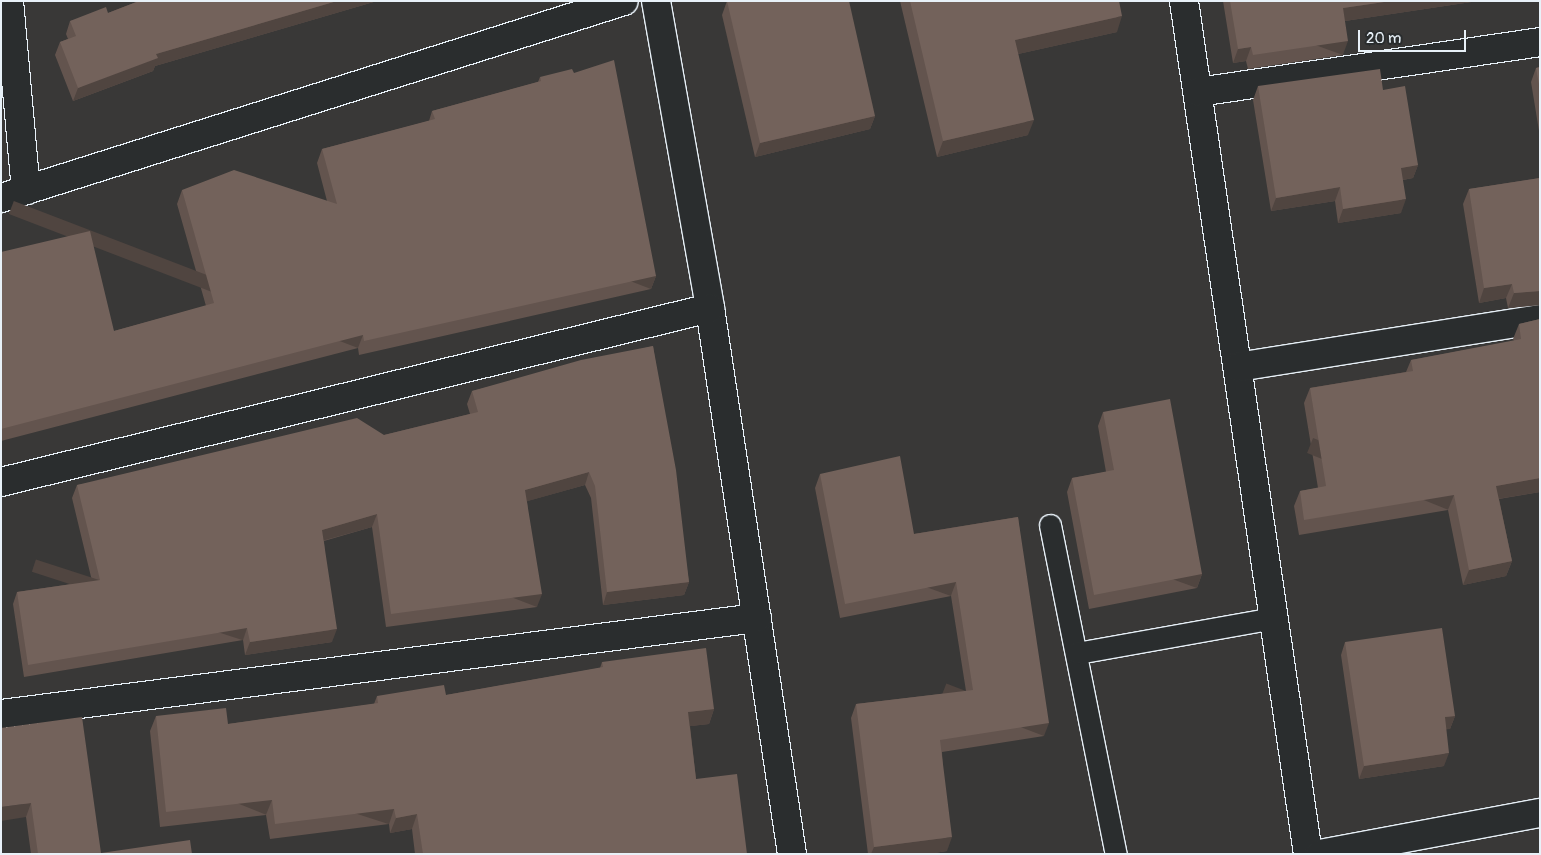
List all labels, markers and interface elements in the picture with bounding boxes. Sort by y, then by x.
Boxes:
scale bar [1361,20,1468,52]
text: 20 m [1366,29,1401,48]

